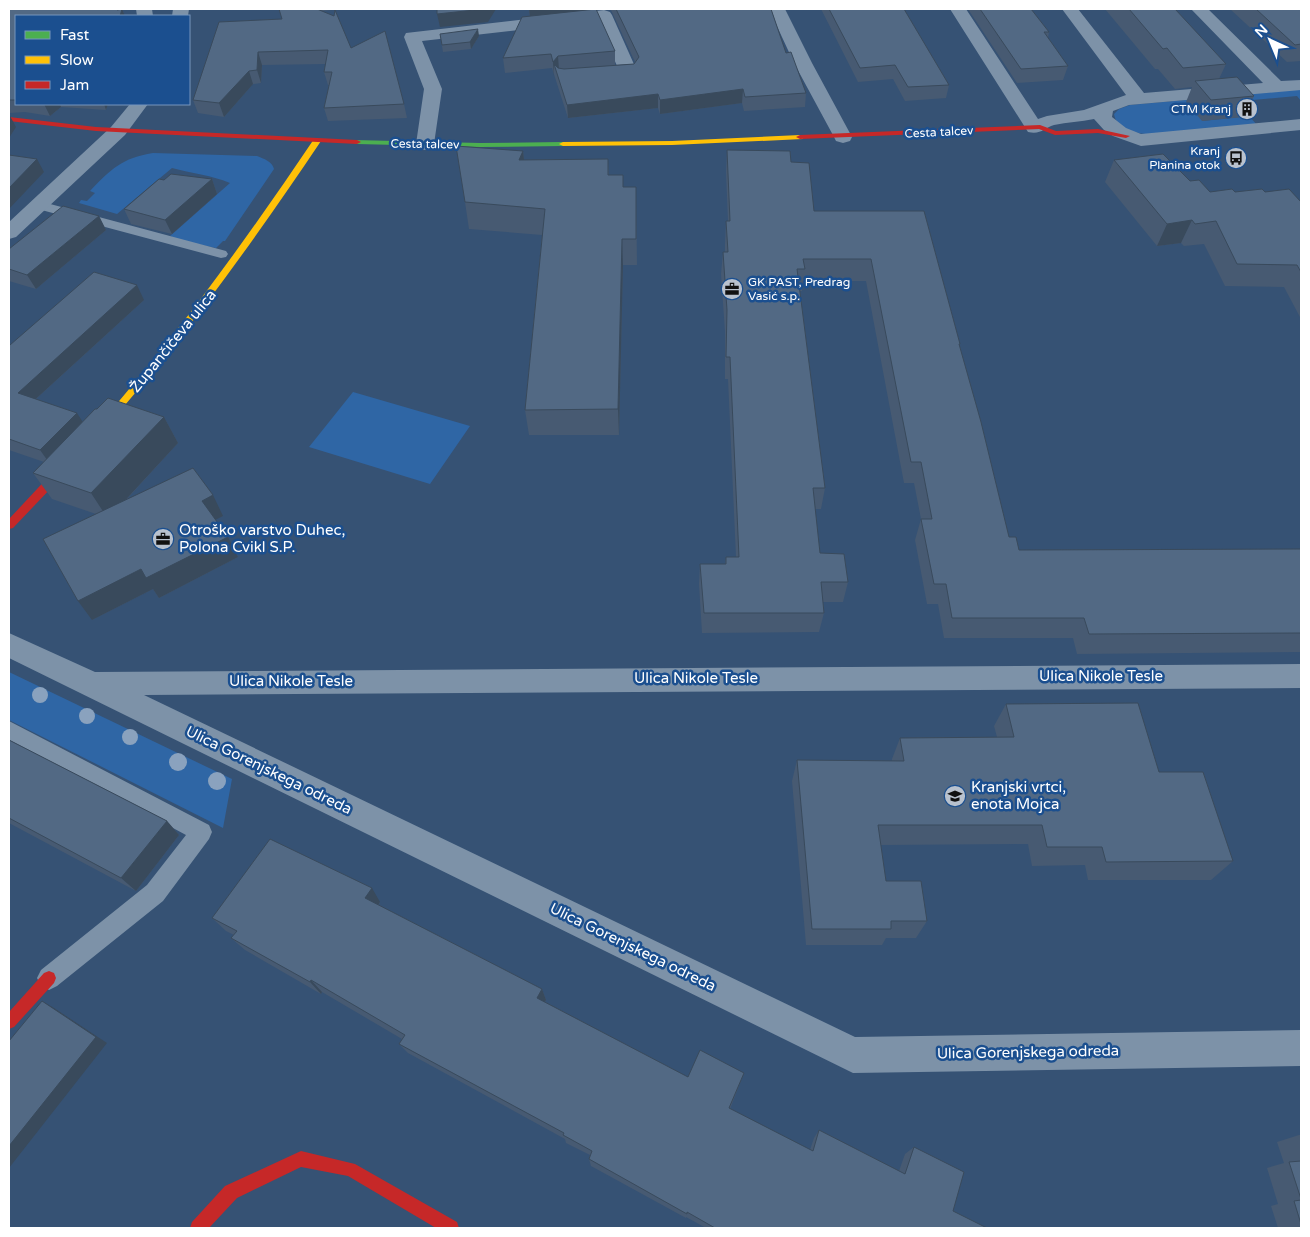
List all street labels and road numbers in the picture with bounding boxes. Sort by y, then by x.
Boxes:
street label: Cesta talcev [904,123,974,141]
street label: Cesta talcev [390,136,460,152]
street label: Župančičeva ulica [126,286,220,396]
street label: Ulica Nikole Tesle [1039,667,1163,685]
street label: Ulica Nikole Tesle [634,669,758,687]
street label: Ulica Nikole Tesle [229,672,353,690]
street label: Ulica Gorenjskega odreda [183,722,355,818]
street label: Ulica Gorenjskega odreda [547,899,719,995]
street label: Ulica Gorenjskega odreda [937,1041,1119,1063]

